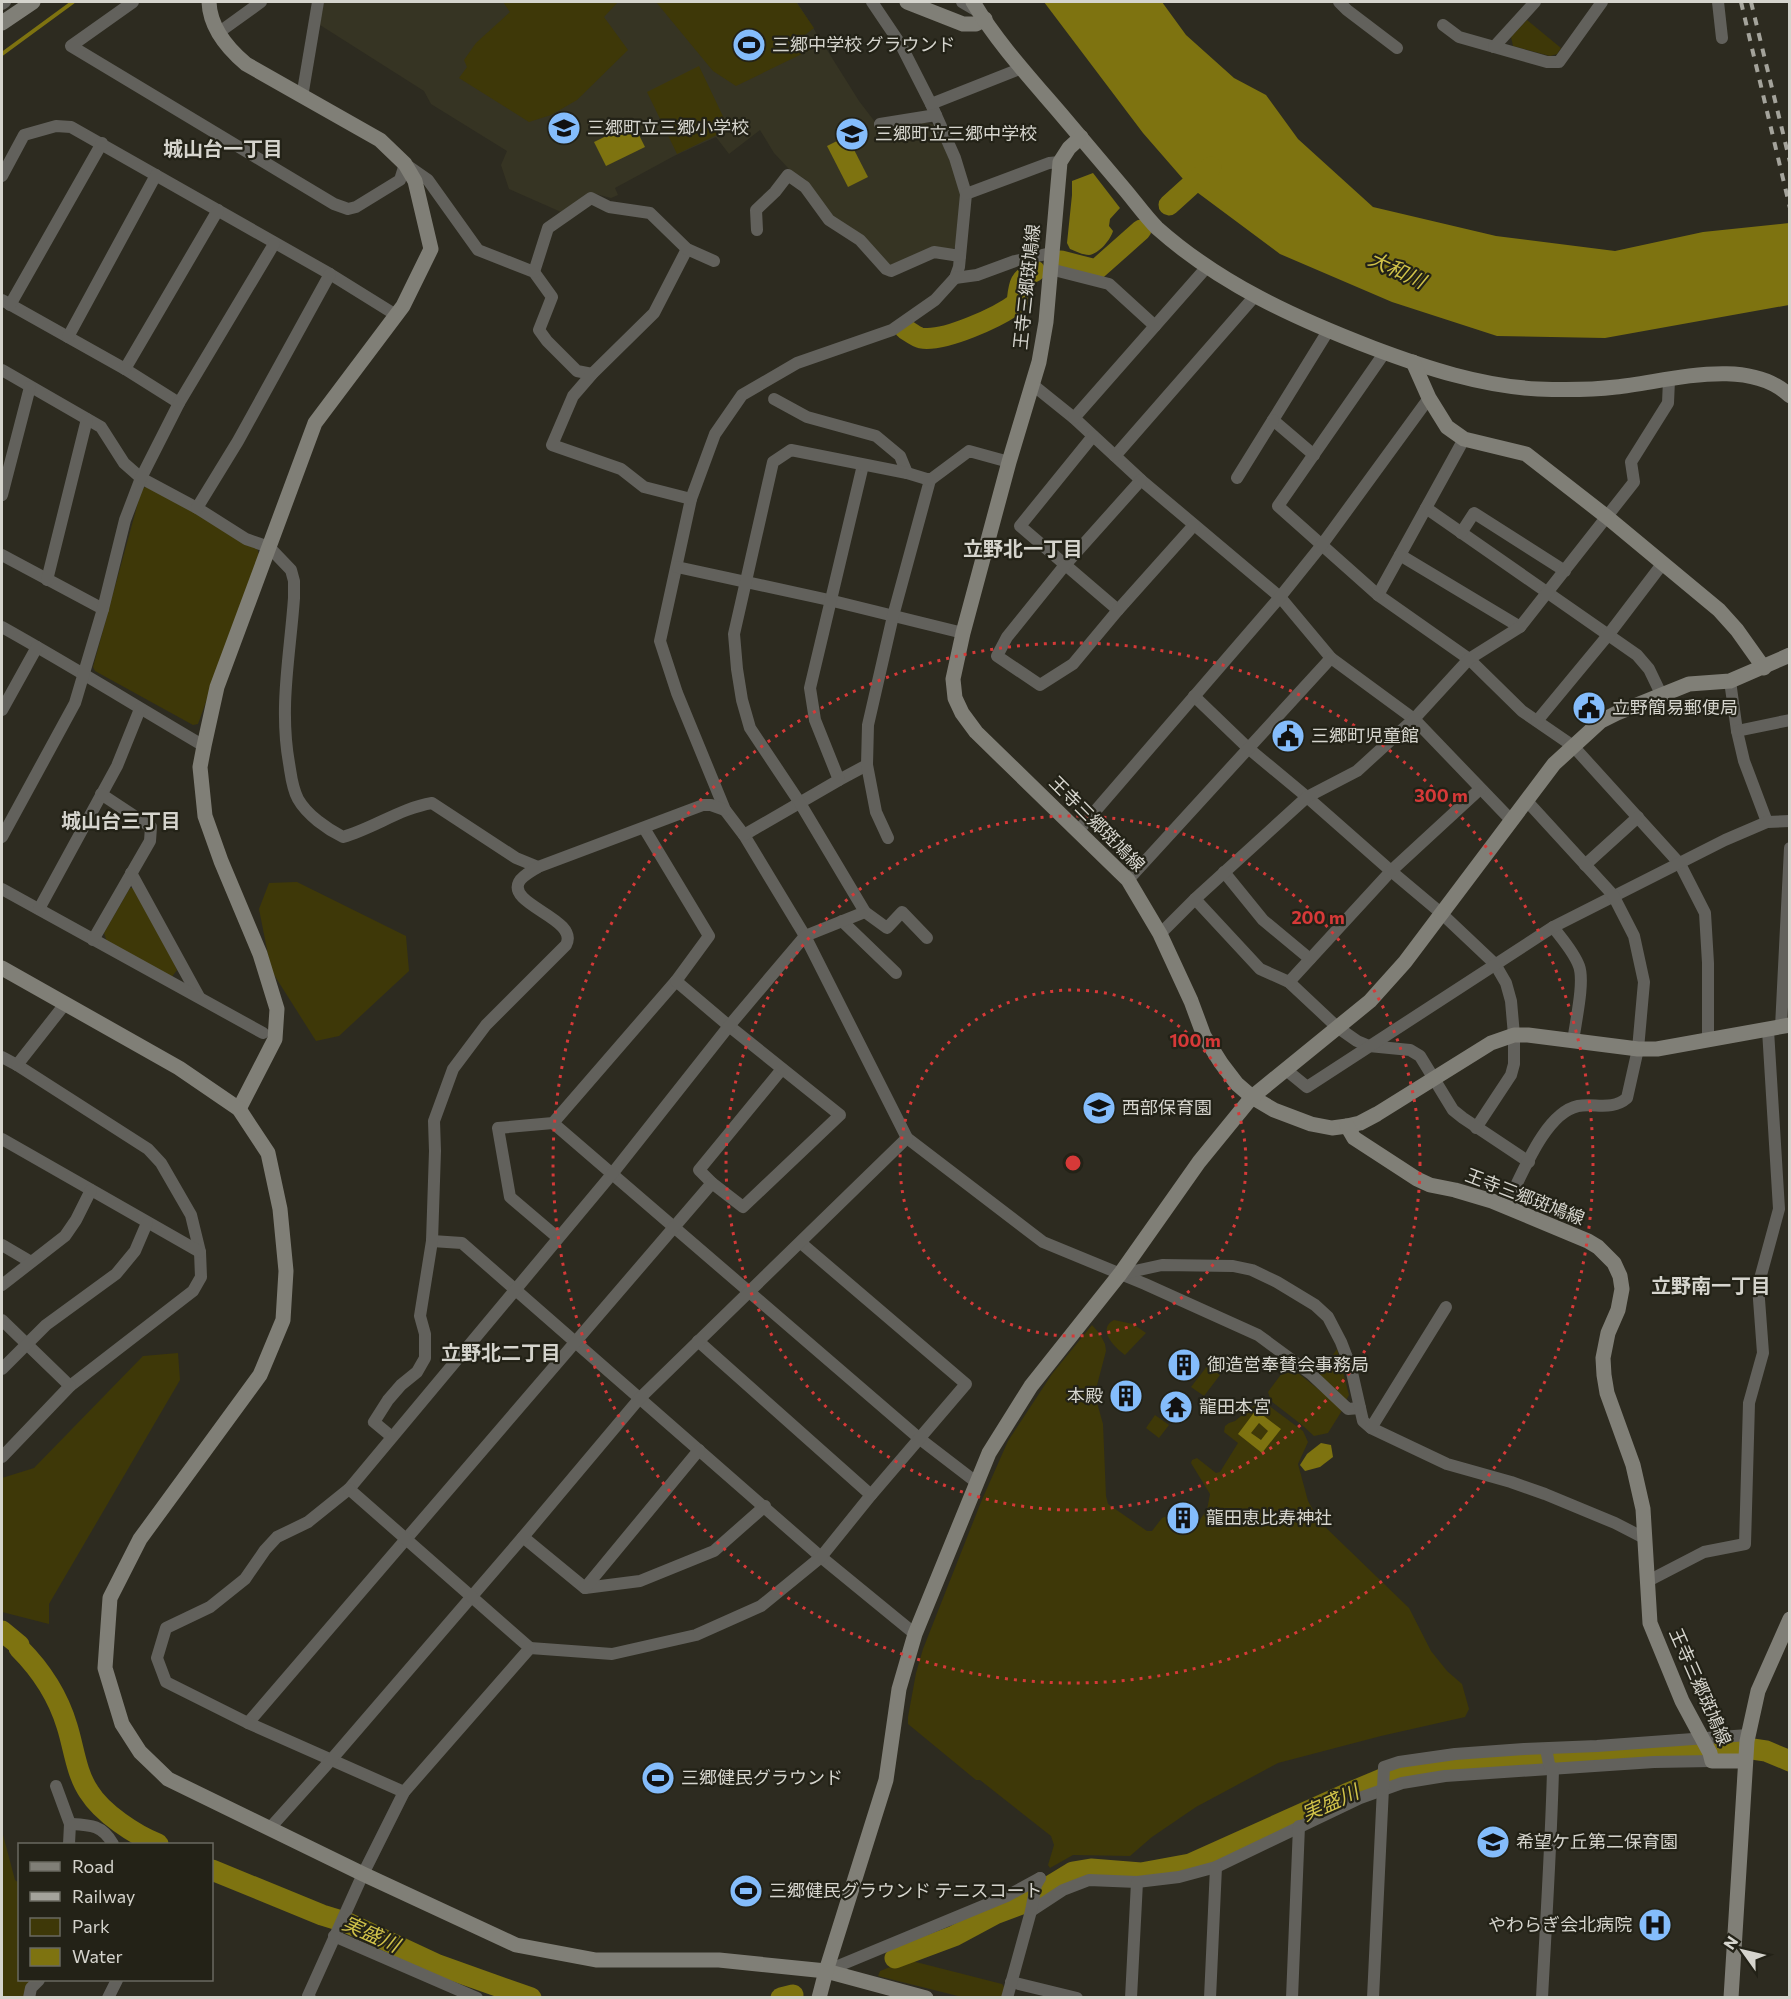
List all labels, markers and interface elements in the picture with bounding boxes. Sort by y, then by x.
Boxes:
sports icon: 三郷中学校 グラウンド [731,27,767,63]
place label: 三郷中学校 グラウンド [772,33,955,55]
school or university icon: 三郷町立三郷小学校 [546,110,582,146]
place label: 三郷町立三郷小学校 [587,116,749,138]
school or university icon: 三郷町立三郷中学校 [834,116,870,152]
place label: 三郷町立三郷中学校 [875,122,1037,144]
district label: 城山台一丁目 [163,136,283,160]
street label: 王寺三郷斑鳩線 [1008,223,1044,351]
water label: 大和川 [1365,246,1431,293]
district label: 立野北一丁目 [963,536,1083,560]
public building icon: 立野簡易郵便局 [1571,690,1607,726]
place label: 立野簡易郵便局 [1612,696,1738,718]
public building icon: 三郷町児童館 [1270,718,1306,754]
place label: 三郷町児童館 [1311,724,1419,746]
street label: 王寺三郷斑鳩線 [1045,771,1150,876]
text: 300 m [1414,784,1468,806]
district label: 城山台三丁目 [61,808,181,832]
text: 200 m [1291,906,1345,928]
text: 100 m [1169,1029,1221,1051]
school or university icon: 西部保育園 [1081,1090,1117,1126]
place label: 西部保育園 [1122,1096,1212,1118]
centre of rings [1063,1153,1083,1173]
street label: 王寺三郷斑鳩線 [1463,1163,1588,1229]
district label: 立野南一丁目 [1651,1273,1771,1297]
district label: 立野北二丁目 [441,1340,561,1364]
building icon: 御造営奉賛会事務局 [1166,1347,1202,1383]
place label: 御造営奉賛会事務局 [1207,1353,1369,1375]
building icon: 本殿 [1108,1378,1144,1414]
place label: 本殿 [1067,1384,1103,1406]
temple icon: 龍田本宮 [1158,1389,1194,1425]
place label: 龍田本宮 [1199,1395,1271,1417]
building icon: 龍田恵比寿神社 [1165,1500,1201,1536]
place label: 龍田恵比寿神社 [1206,1506,1332,1528]
street label: 王寺三郷斑鳩線 [1665,1625,1737,1749]
sports icon: 三郷健民グラウンド [640,1760,676,1796]
place label: 三郷健民グラウンド [681,1766,843,1788]
water label: 実盛川 [1297,1778,1364,1825]
school or university icon: 希望ケ丘第二保育園 [1475,1824,1511,1860]
place label: 希望ケ丘第二保育園 [1516,1830,1678,1852]
legend [18,1843,213,1981]
text: Road [72,1855,114,1877]
sports icon: 三郷健民グラウンド テニスコート [728,1873,764,1909]
place label: 三郷健民グラウンド テニスコート [769,1879,1042,1901]
text: Railway [72,1885,135,1907]
hospital icon: やわらぎ会北病院 [1637,1907,1673,1943]
water label: 実盛川 [339,1910,406,1957]
place label: やわらぎ会北病院 [1488,1913,1632,1935]
text: Park [72,1915,110,1937]
north arrow [1713,1921,1773,1981]
text: N [1719,1932,1741,1953]
text: Water [72,1945,123,1967]

